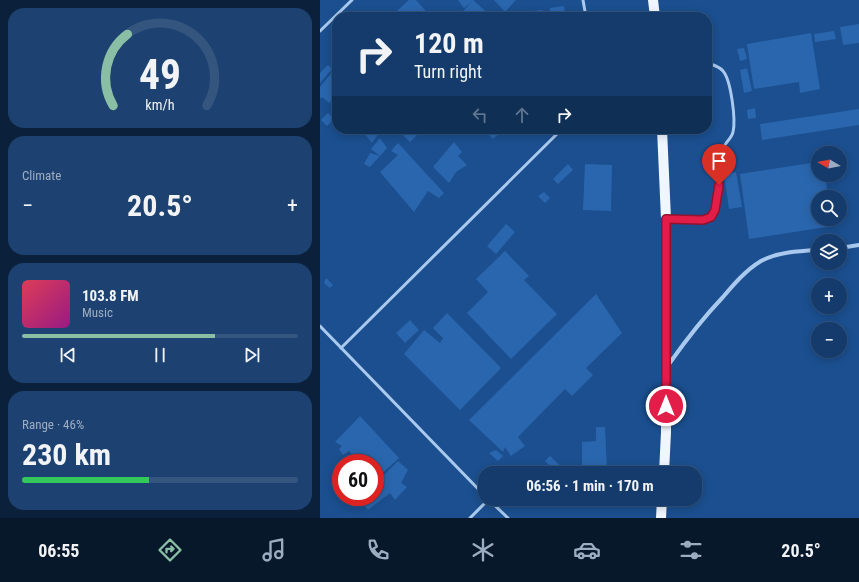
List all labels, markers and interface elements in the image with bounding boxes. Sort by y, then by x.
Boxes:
text: 120 m [414,27,484,60]
icon: right [348,28,400,80]
text: 49 [139,50,181,99]
text: Turn right [414,61,482,82]
text: km/h [145,96,175,112]
icon: left [469,104,491,126]
icon: ahead [511,104,533,126]
icon: right [553,104,575,126]
pin [702,144,736,185]
north arrow [811,146,847,182]
map controls [811,146,847,358]
icon: arrive [708,150,730,172]
text: Climate [22,168,61,183]
text: 20.5° [127,188,193,223]
button: search [811,190,847,226]
text: − [22,193,33,218]
text: + [287,193,298,218]
button: layers [811,234,847,270]
button: + [811,278,847,314]
text: 103.8 FM [82,287,139,305]
text: Music [82,305,113,320]
button: − [811,322,847,358]
icon: previous [57,344,79,366]
icon: pause [149,344,171,366]
icon: next [241,344,263,366]
position arrow [645,385,687,427]
text: Range · 46% [22,417,84,432]
text: 230 km [22,437,111,472]
speed limit sign: 60 [332,454,384,506]
text: 06:56 · 1 min · 170 m [526,477,654,495]
icon: directions [156,536,184,564]
icon: music [260,536,288,564]
icon: phone [364,536,392,564]
icon: climate [469,536,497,564]
icon: car [573,536,601,564]
icon: filters [677,536,705,564]
text: 06:55 [38,540,79,561]
text: 20.5° [781,540,821,561]

